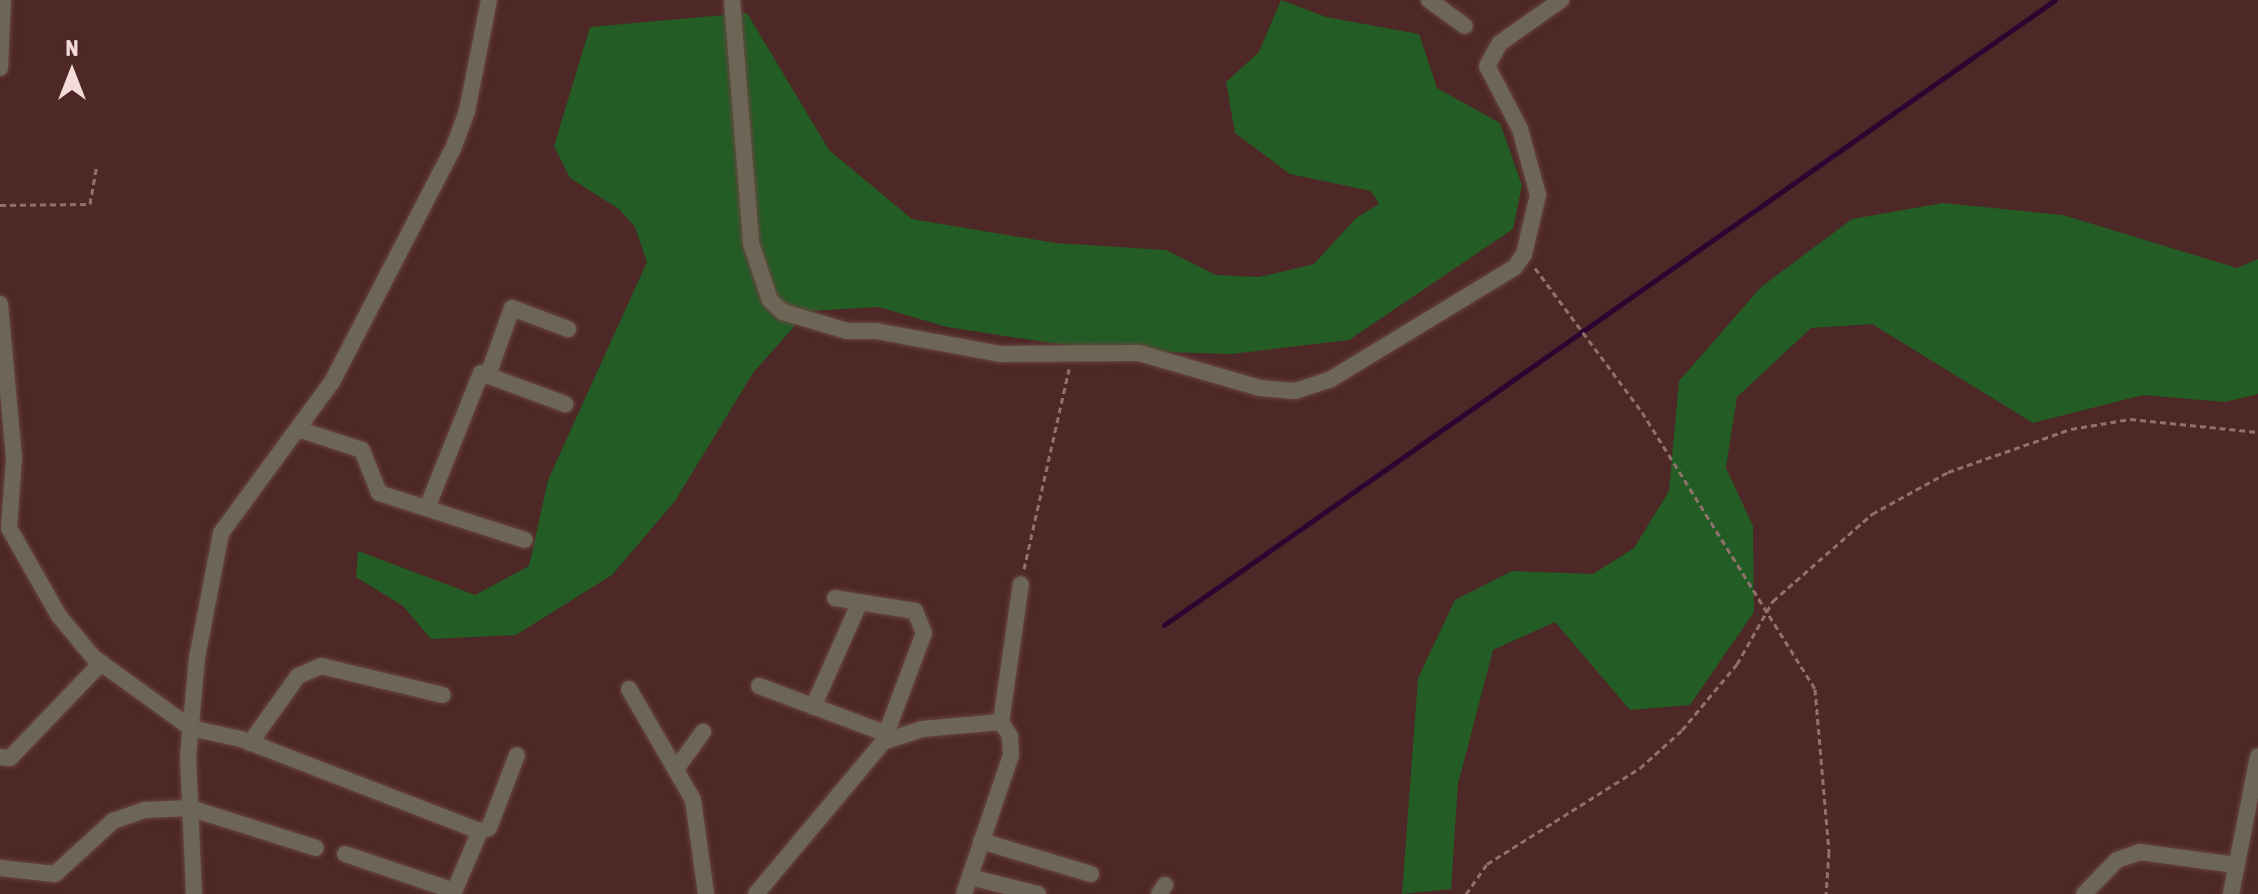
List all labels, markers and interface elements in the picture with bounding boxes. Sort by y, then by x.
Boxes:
north arrow [32,32,112,112]
text: N [66,35,78,61]

